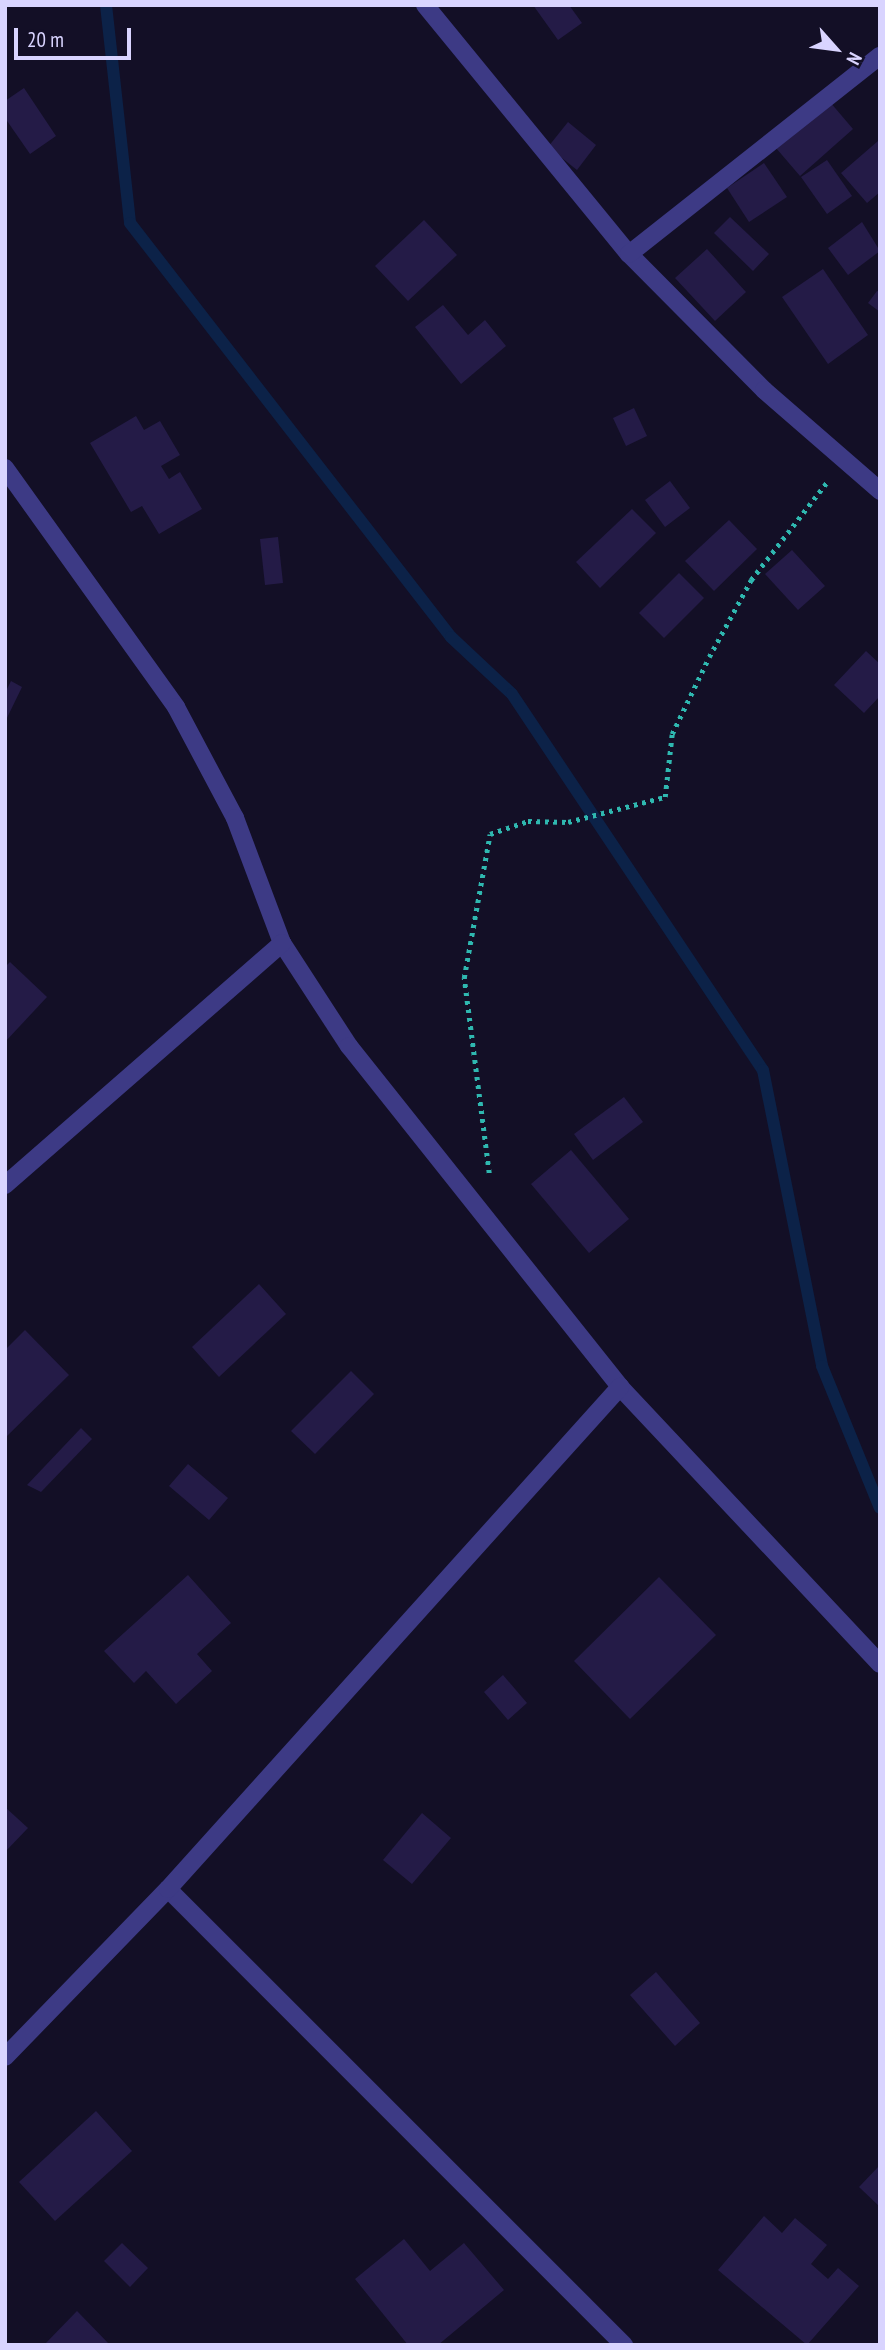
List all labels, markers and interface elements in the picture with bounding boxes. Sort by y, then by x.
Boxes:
scale bar [18,14,135,58]
north arrow [801,14,871,84]
text: 20 m [27,26,64,53]
text: N [842,49,868,69]

